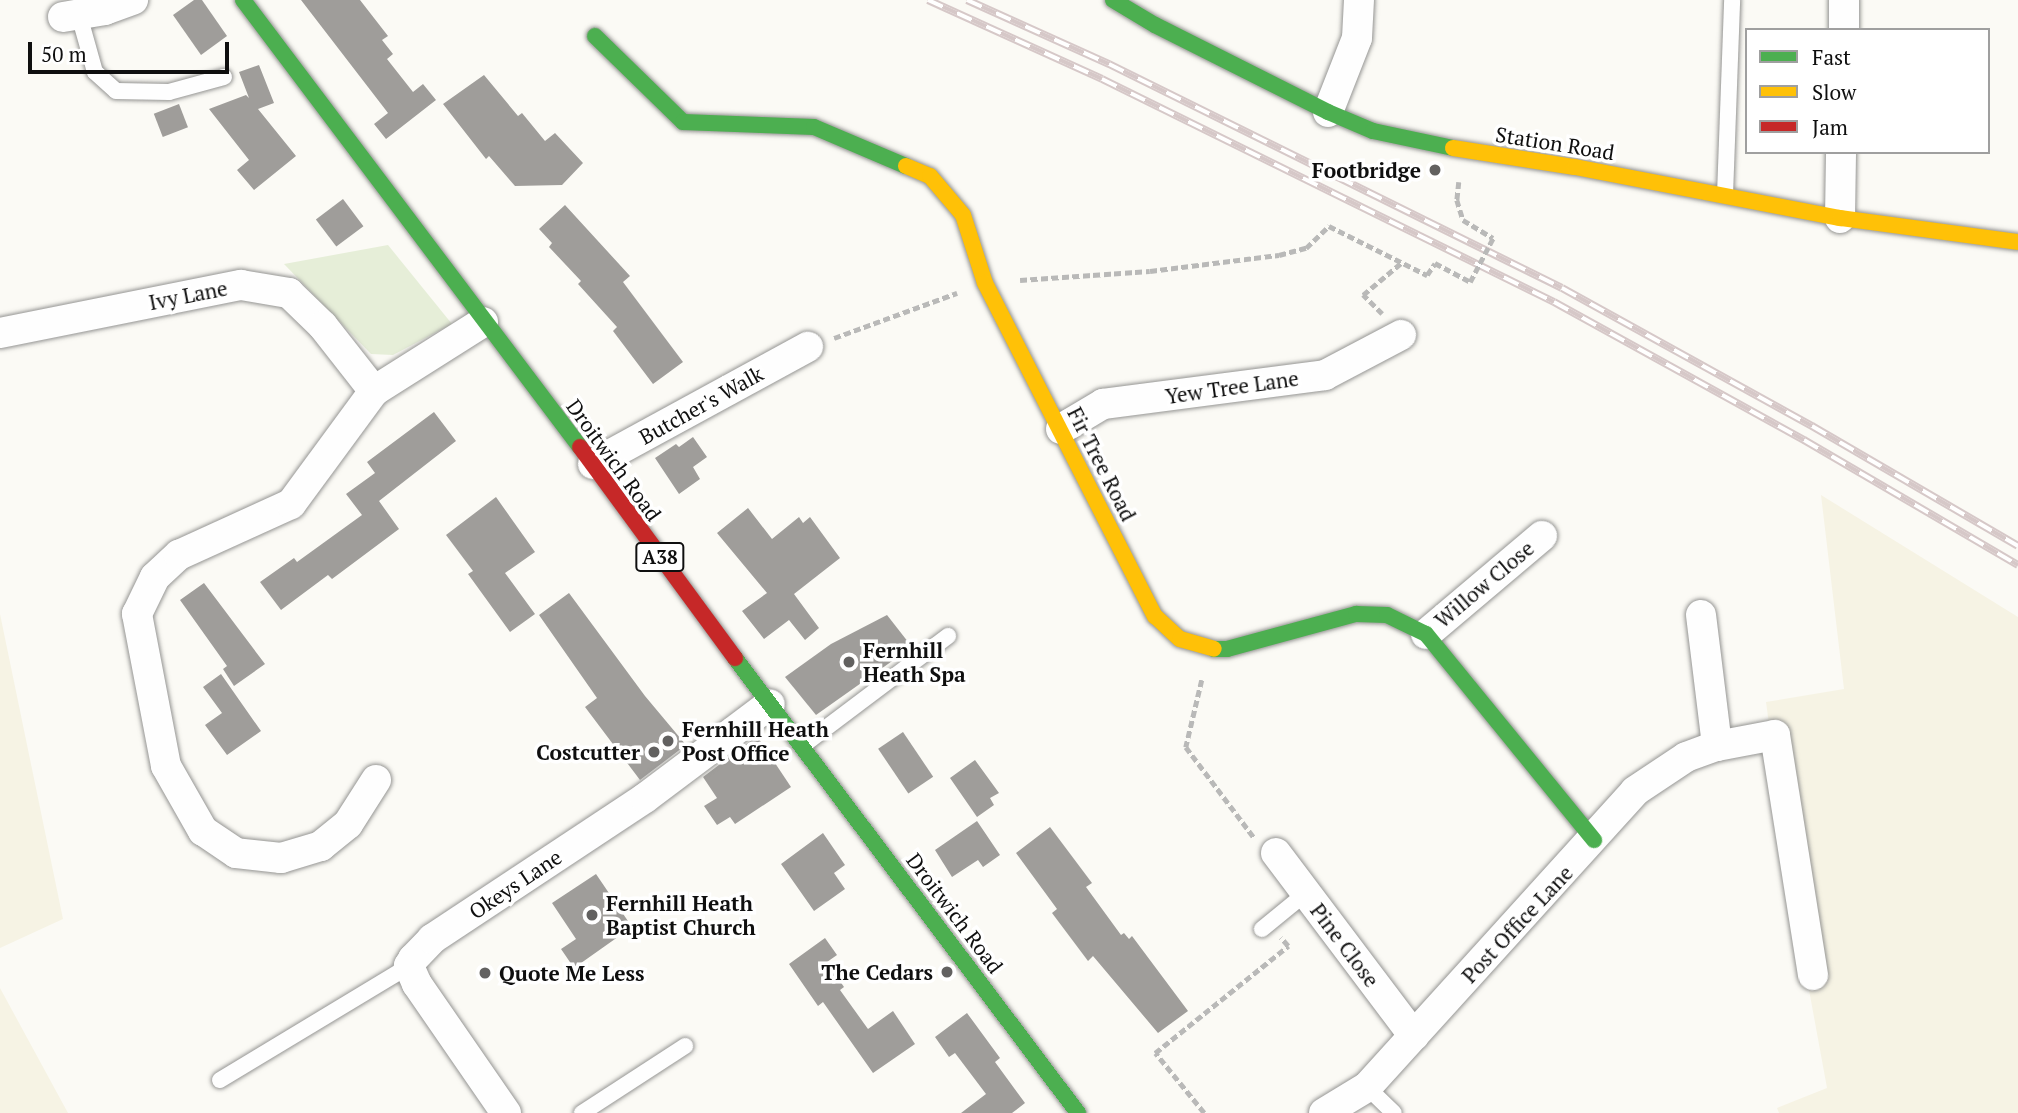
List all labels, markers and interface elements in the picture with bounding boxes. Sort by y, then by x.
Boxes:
scale bar [32,28,233,72]
legend [1745,28,1990,154]
text: 50 m [41,40,87,68]
text: Fast [1812,43,1851,71]
text: Slow [1812,78,1856,106]
text: Jam [1812,113,1848,141]
street label: Station Road [1494,121,1616,165]
place label: Footbridge [1312,157,1421,183]
marker: Footbridge [1427,162,1443,178]
street label: Ivy Lane [147,275,229,315]
street label: Butcher's Walk [635,361,767,449]
street label: Yew Tree Lane [1164,365,1300,409]
street label: Droitwich Road [561,394,667,526]
street label: Fir Tree Road [1063,403,1141,525]
street label: Willow Close [1429,535,1539,633]
road number: A38 [634,542,686,572]
place label: Fernhill Heath Spa [863,637,966,687]
marker: Fernhill Heath Spa [841,654,857,670]
place label: Fernhill Heath Post Office [682,716,829,766]
marker: Fernhill Heath Post Office [660,733,676,749]
place label: Costcutter [536,739,640,765]
marker: Costcutter [646,744,662,760]
street label: Okeys Lane [464,844,566,924]
street label: Droitwich Road [902,848,1008,978]
street label: Post Office Lane [1456,860,1578,988]
place label: Fernhill Heath Baptist Church [606,890,756,940]
street label: Pine Close [1305,898,1385,992]
marker: Fernhill Heath Baptist Church [584,907,600,923]
place label: The Cedars [821,959,933,985]
place label: Quote Me Less [499,960,645,986]
marker: The Cedars [939,964,955,980]
marker: Quote Me Less [477,965,493,981]

